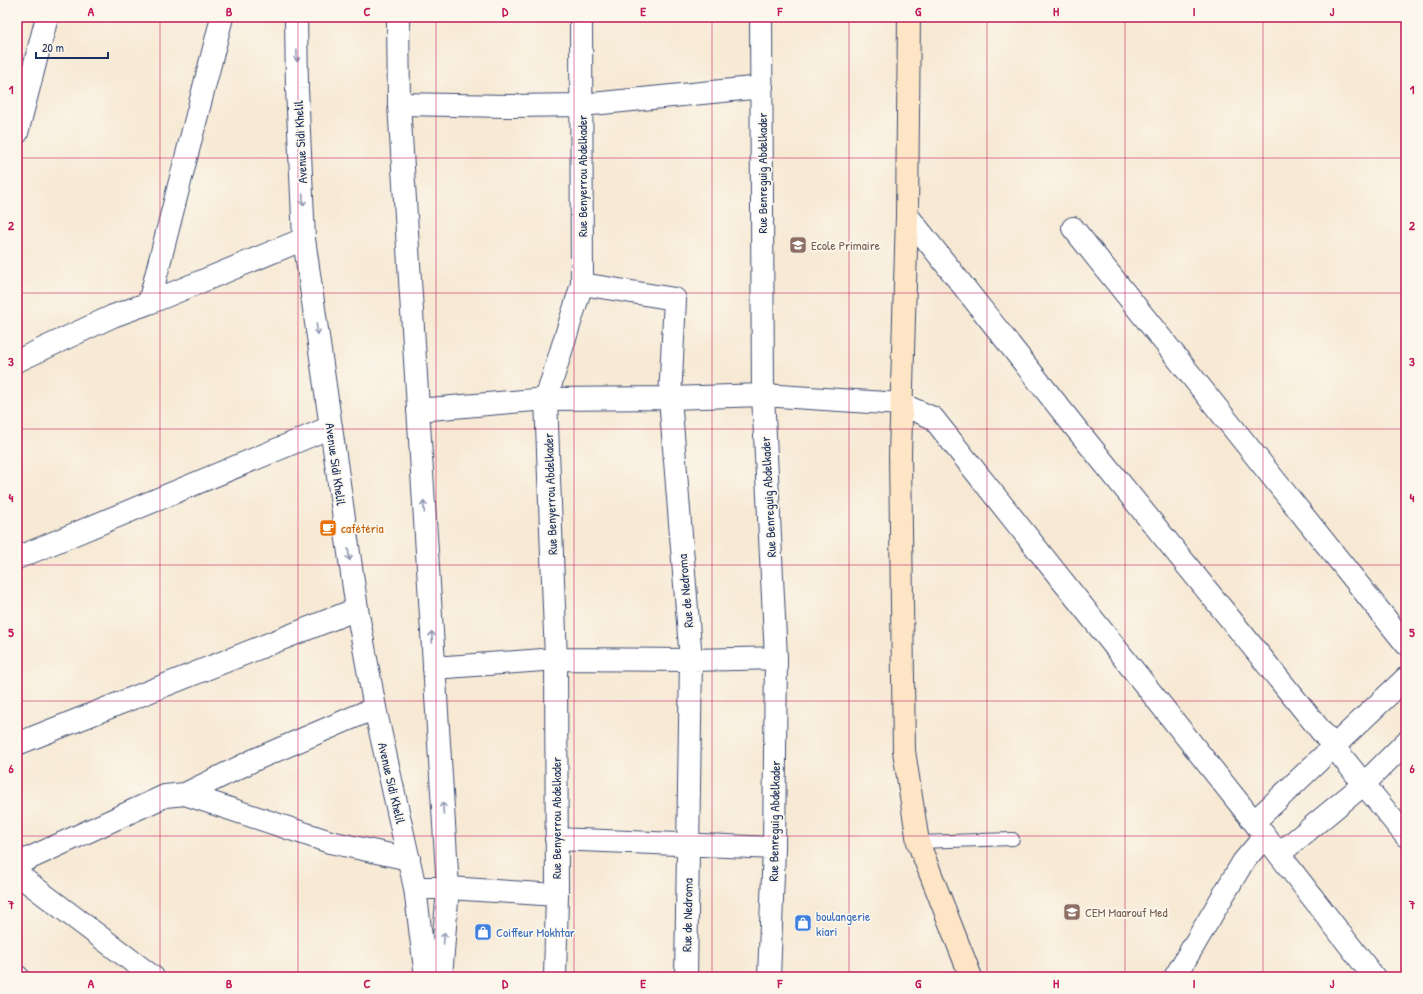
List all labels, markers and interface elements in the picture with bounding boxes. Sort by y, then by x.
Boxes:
text: A [88,2,95,20]
text: B [226,2,233,20]
text: C [363,2,371,20]
text: D [502,2,509,20]
text: E [640,2,646,20]
text: F [777,2,784,20]
text: G [915,2,922,20]
text: H [1053,2,1059,20]
text: I [1192,2,1196,20]
text: J [1330,2,1335,20]
scale bar [36,34,108,60]
text: 20 m [42,39,64,56]
one-way arrow [293,49,301,62]
text: 1 [9,80,14,98]
text: 1 [1410,80,1415,98]
street label: Avenue Sidi Khelil [289,100,311,184]
street label: Rue Benreguig Abdelkader [753,113,771,233]
street label: Rue Benyerrou Abdelkader [573,115,591,237]
one-way arrow [299,193,306,206]
text: 2 [8,216,15,234]
text: 2 [1409,216,1416,234]
school or university icon: Ecole Primaire [788,235,808,255]
place label: Ecole Primaire [811,236,880,254]
one-way arrow [313,322,321,335]
text: 3 [8,352,14,370]
text: 3 [1409,352,1415,370]
street label: Avenue Sidi Khelil [321,422,351,507]
street label: Rue Benyerrou Abdelkader [539,433,561,555]
street label: Rue Benreguig Abdelkader [756,436,780,558]
text: 4 [9,488,14,506]
text: 4 [1410,488,1415,506]
one-way arrow [420,501,428,514]
cafe icon: cafétéria [318,518,338,538]
place label: cafétéria [341,519,384,537]
one-way arrow [345,548,353,561]
street label: Rue de Nedroma [673,553,697,629]
text: 5 [8,623,14,641]
text: 5 [1409,623,1415,641]
one-way arrow [429,631,436,644]
street label: Avenue Sidi Khelil [374,741,410,826]
street label: Rue Benyerrou Abdelkader [547,757,565,879]
text: 6 [8,759,14,777]
text: 6 [1409,759,1415,777]
street label: Rue Benreguig Abdelkader [764,760,784,882]
one-way arrow [439,802,446,815]
street label: Rue de Nedroma [677,878,697,952]
text: 7 [7,895,15,913]
text: 7 [1408,895,1416,913]
school or university icon: CEM Maarouf Med [1062,902,1082,922]
place label: CEM Maarouf Med [1085,903,1168,921]
place label: boulangerie kiari [816,907,870,940]
shop icon: boulangerie kiari [793,913,813,933]
shop icon: Coiffeur Mokhtar [473,922,493,942]
place label: Coiffeur Mokhtar [496,923,575,941]
one-way arrow [440,932,447,945]
text: A [88,974,95,992]
text: B [226,974,233,992]
text: C [363,974,371,992]
text: D [502,974,509,992]
text: E [640,974,646,992]
text: F [777,974,784,992]
text: G [915,974,922,992]
text: H [1053,974,1059,992]
text: I [1192,974,1196,992]
text: J [1330,974,1335,992]

